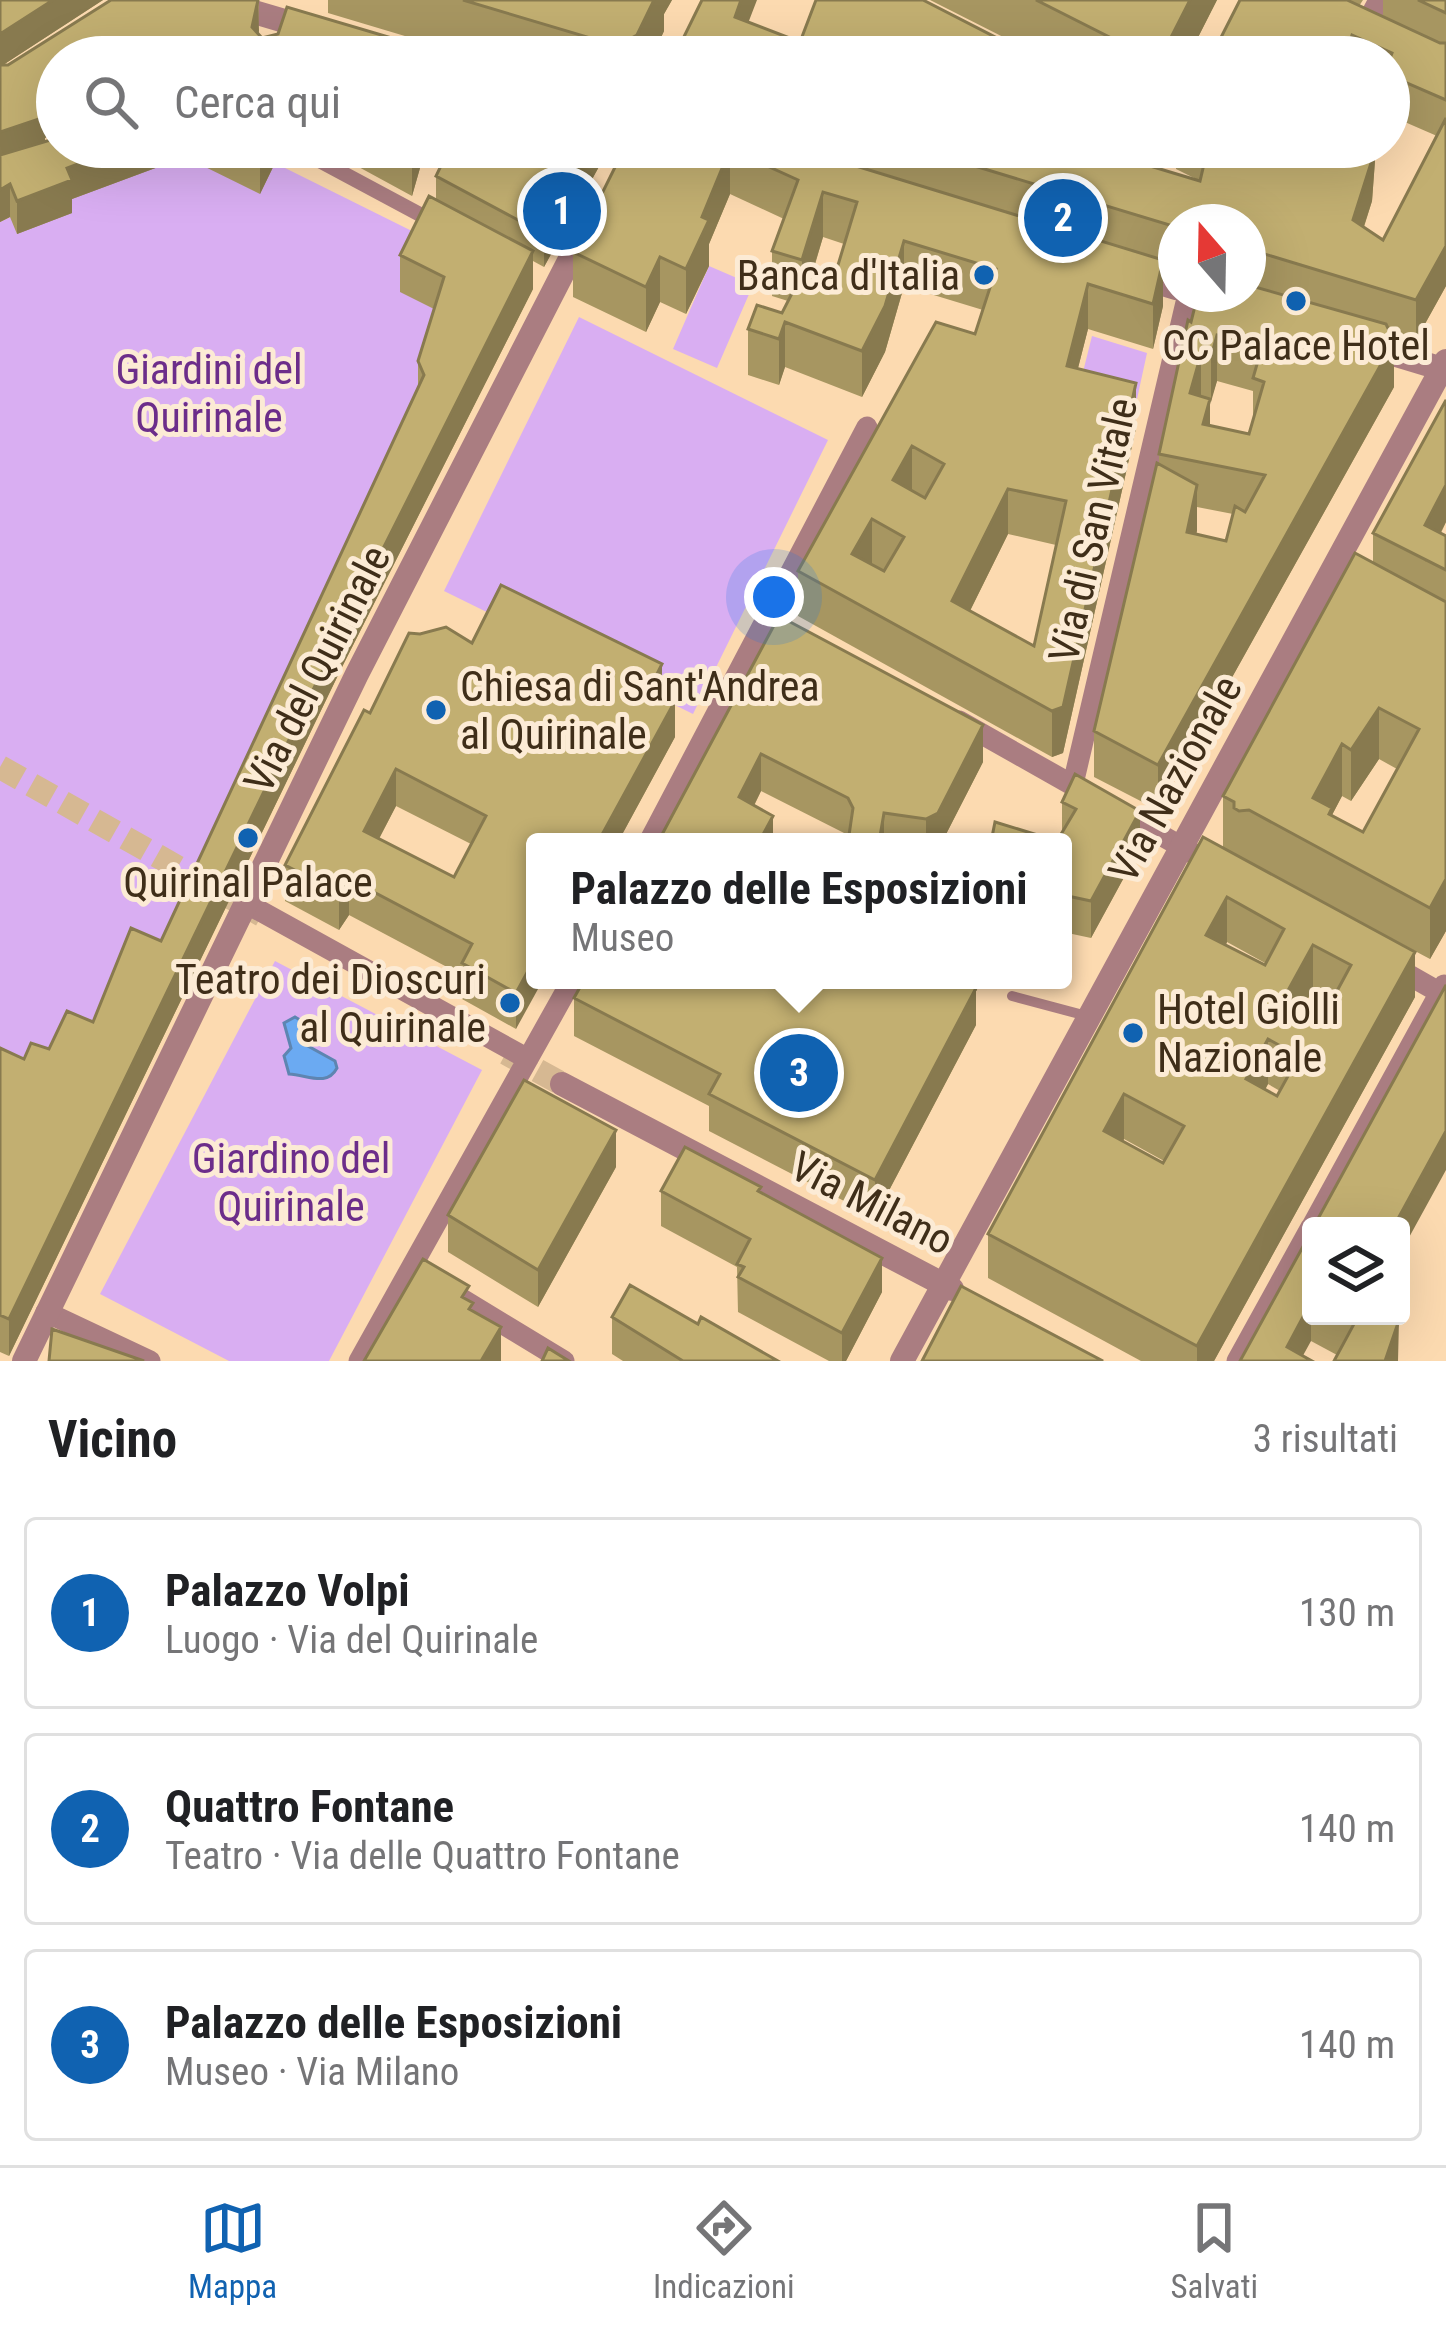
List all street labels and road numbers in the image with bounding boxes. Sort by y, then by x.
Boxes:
street label: Via di San Vitale [1039,393,1147,667]
street label: Via del Quirinale [234,538,400,800]
street label: Via Nazionale [1098,667,1252,891]
street label: Via Milano [783,1141,961,1265]

